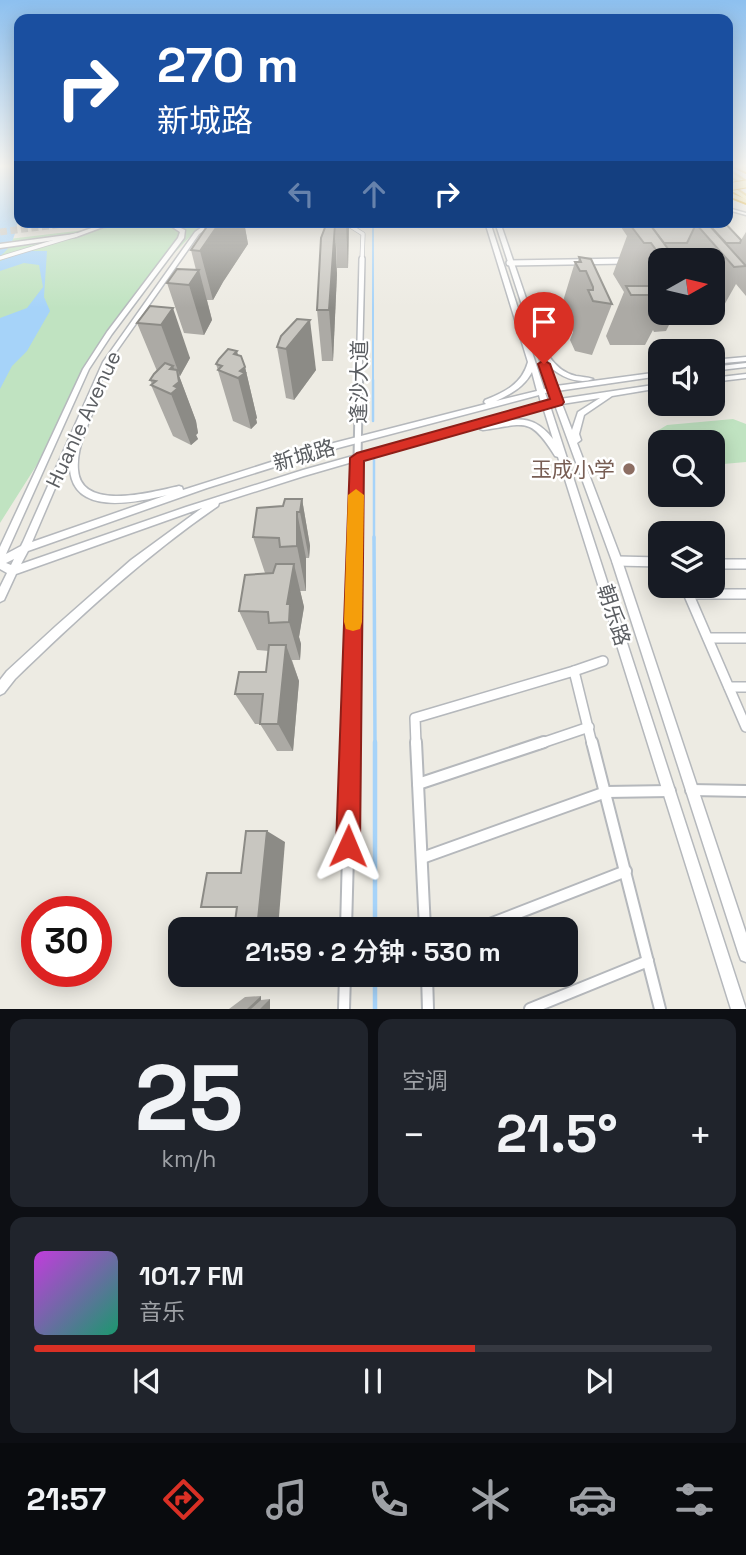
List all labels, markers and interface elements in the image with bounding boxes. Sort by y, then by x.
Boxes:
text: 270 m [157,34,299,96]
icon: right [42,42,133,133]
text: 新城路 [157,101,253,141]
icon: left [282,175,320,213]
icon: ahead [355,175,393,213]
icon: right [428,175,466,213]
north arrow [648,248,724,326]
map controls [648,248,725,598]
pin [514,292,574,364]
icon: arrive [525,303,563,341]
button: sound [648,339,725,416]
street label: 逢沙大道 [345,340,373,424]
street label: Huanle Avenue [39,346,127,492]
button: search [648,430,725,507]
street label: 新城路 [270,433,338,477]
place label: 玉成小学 [531,456,615,483]
marker: 玉成小学 [621,461,637,477]
button: layers [648,521,725,598]
street label: 朝乐路 [591,581,637,649]
position arrow [311,809,385,883]
speed limit sign: 30 [21,896,112,987]
text: 21:59 · 2 分钟 · 530 m [245,935,501,969]
text: 25 [135,1040,243,1157]
text: 空调 [402,1066,448,1096]
text: 21.5° [496,1101,618,1167]
text: − [402,1111,426,1159]
text: + [688,1111,712,1159]
text: km/h [162,1144,216,1174]
text: 101.7 FM [139,1259,244,1293]
text: 音乐 [139,1297,185,1327]
icon: previous [128,1362,166,1400]
icon: pause [354,1362,392,1400]
icon: next [580,1362,618,1400]
icon: directions [159,1475,208,1524]
icon: music [262,1475,311,1524]
icon: phone [364,1475,413,1524]
icon: climate [466,1475,515,1524]
icon: car [568,1475,617,1524]
icon: filters [670,1475,719,1524]
text: 21:57 [27,1479,106,1519]

